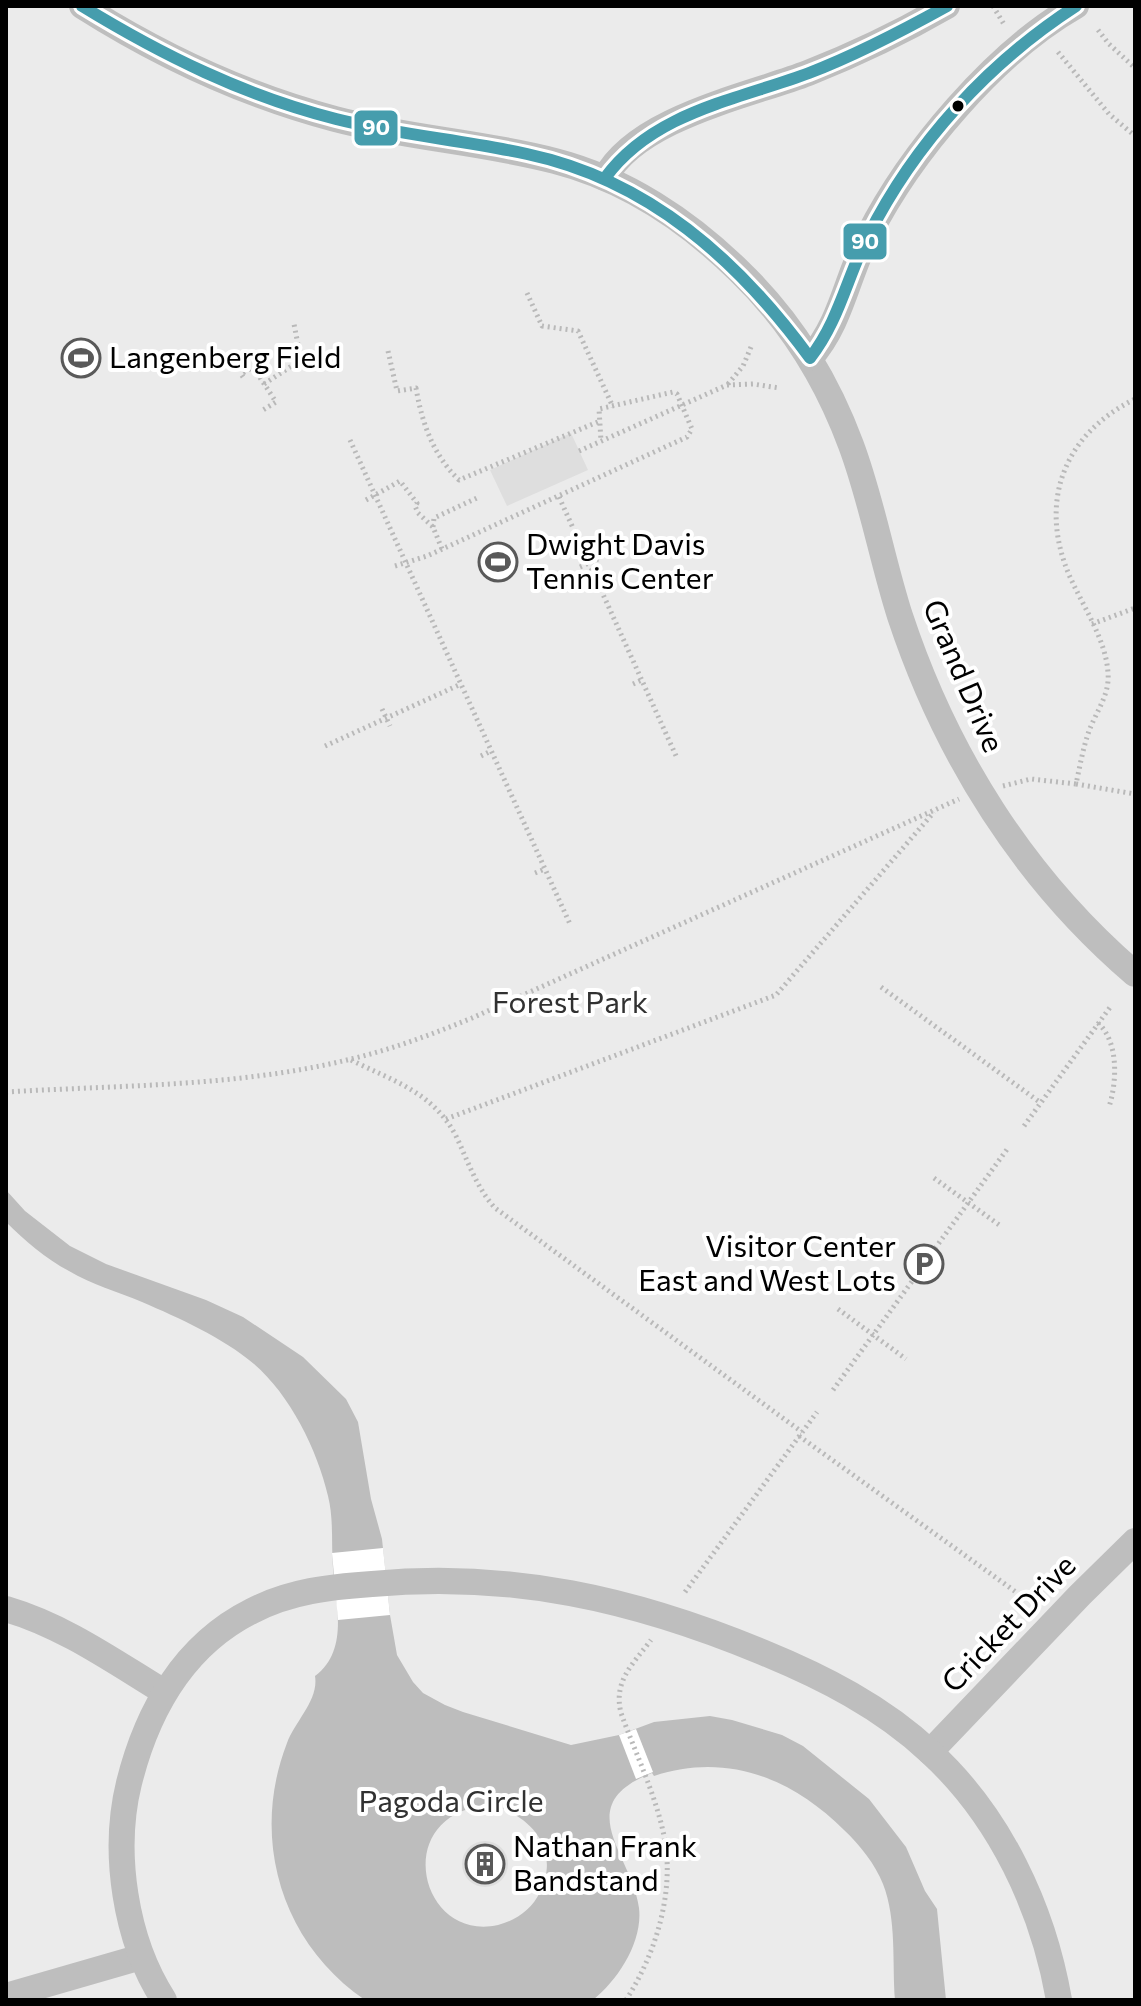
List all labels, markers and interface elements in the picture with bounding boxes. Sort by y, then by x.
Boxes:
unlabelled marker [950,98,966,114]
line badge: 90 [353,109,399,147]
text: 90 [362,113,390,140]
line badge: 90 [842,222,888,261]
text: 90 [851,227,879,254]
sports icon: Langenberg Field [60,337,102,379]
place label: Langenberg Field [109,337,341,374]
place label: Dwight Davis Tennis Center [526,524,714,595]
sports icon: Dwight Davis Tennis Center [477,541,519,583]
street label: Grand Drive [917,593,1014,757]
park label: Forest Park [492,982,648,1019]
place label: Visitor Center East and West Lots [638,1226,896,1297]
parking icon: Visitor Center East and West Lots [903,1243,945,1285]
street label: Cricket Drive [932,1546,1082,1699]
park label: Pagoda Circle [358,1781,544,1818]
place label: Nathan Frank Bandstand [513,1826,697,1897]
building icon: Nathan Frank Bandstand [464,1843,506,1885]

